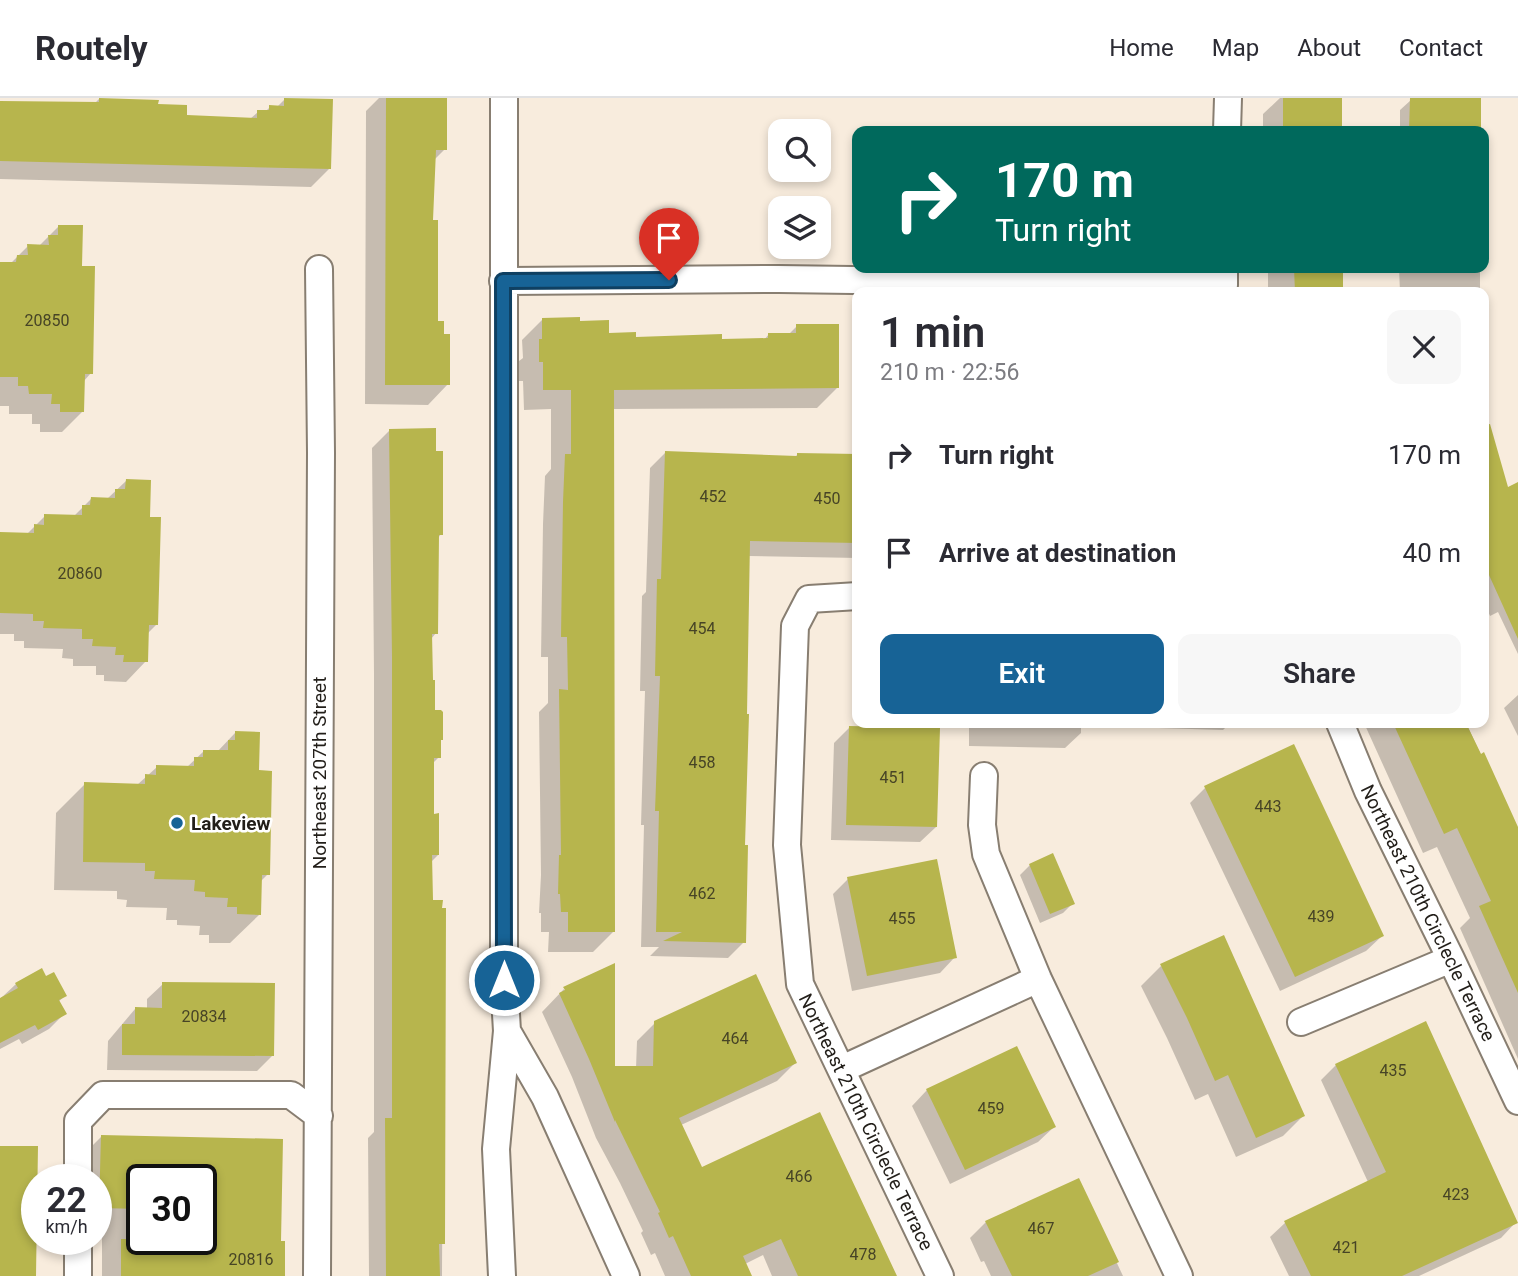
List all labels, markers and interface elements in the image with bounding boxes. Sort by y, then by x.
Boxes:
text: Routely [35,29,148,68]
text: Home [1109,34,1174,62]
text: Map [1212,34,1259,62]
text: About [1297,34,1361,62]
text: Contact [1399,34,1483,62]
map controls [768,119,831,259]
button: search [768,119,831,182]
text: 170 m [995,152,1134,209]
icon: right [880,154,971,245]
button: layers [768,196,831,259]
pin [639,208,699,280]
text: Turn right [995,211,1131,249]
icon: arrive [650,219,688,257]
text: 1 min [880,308,985,357]
button: close [1387,310,1461,384]
house number: 20850 [25,311,69,330]
text: 210 m · 22:56 [880,359,1019,386]
icon: right [880,436,918,474]
text: Turn right [939,440,1054,470]
text: 170 m [1388,440,1461,470]
house number: 452 [700,487,726,506]
house number: 450 [814,489,840,508]
icon: arrive [880,534,918,572]
text: Arrive at destination [939,538,1176,568]
text: 40 m [1403,538,1461,568]
house number: 20860 [58,564,102,583]
house number: 454 [689,619,715,638]
button: Exit [880,634,1164,714]
button: Share [1178,634,1461,714]
street label: Northeast 207th Street [308,677,331,869]
house number: 458 [689,753,715,772]
house number: 451 [880,768,906,787]
street label: Northeast 210th Circlecle Terrace [1356,781,1500,1045]
house number: 443 [1255,797,1281,816]
place label: Lakeview [191,812,270,835]
marker: Lakeview [169,815,185,831]
house number: 462 [689,884,715,903]
house number: 439 [1308,907,1334,926]
house number: 455 [889,909,915,928]
position arrow [467,943,541,1017]
street label: Northeast 210th Circlecle Terrace [794,990,938,1254]
house number: 20834 [182,1007,226,1026]
house number: 464 [722,1029,748,1048]
house number: 435 [1380,1061,1406,1080]
house number: 459 [978,1099,1004,1118]
speed limit sign: 30 [126,1164,217,1255]
house number: 466 [786,1167,812,1186]
text: 22 [46,1180,87,1221]
house number: 423 [1443,1185,1469,1204]
text: km/h [45,1216,88,1237]
house number: 467 [1028,1219,1054,1238]
house number: 421 [1333,1238,1359,1257]
house number: 478 [850,1245,876,1264]
house number: 20816 [229,1250,273,1269]

